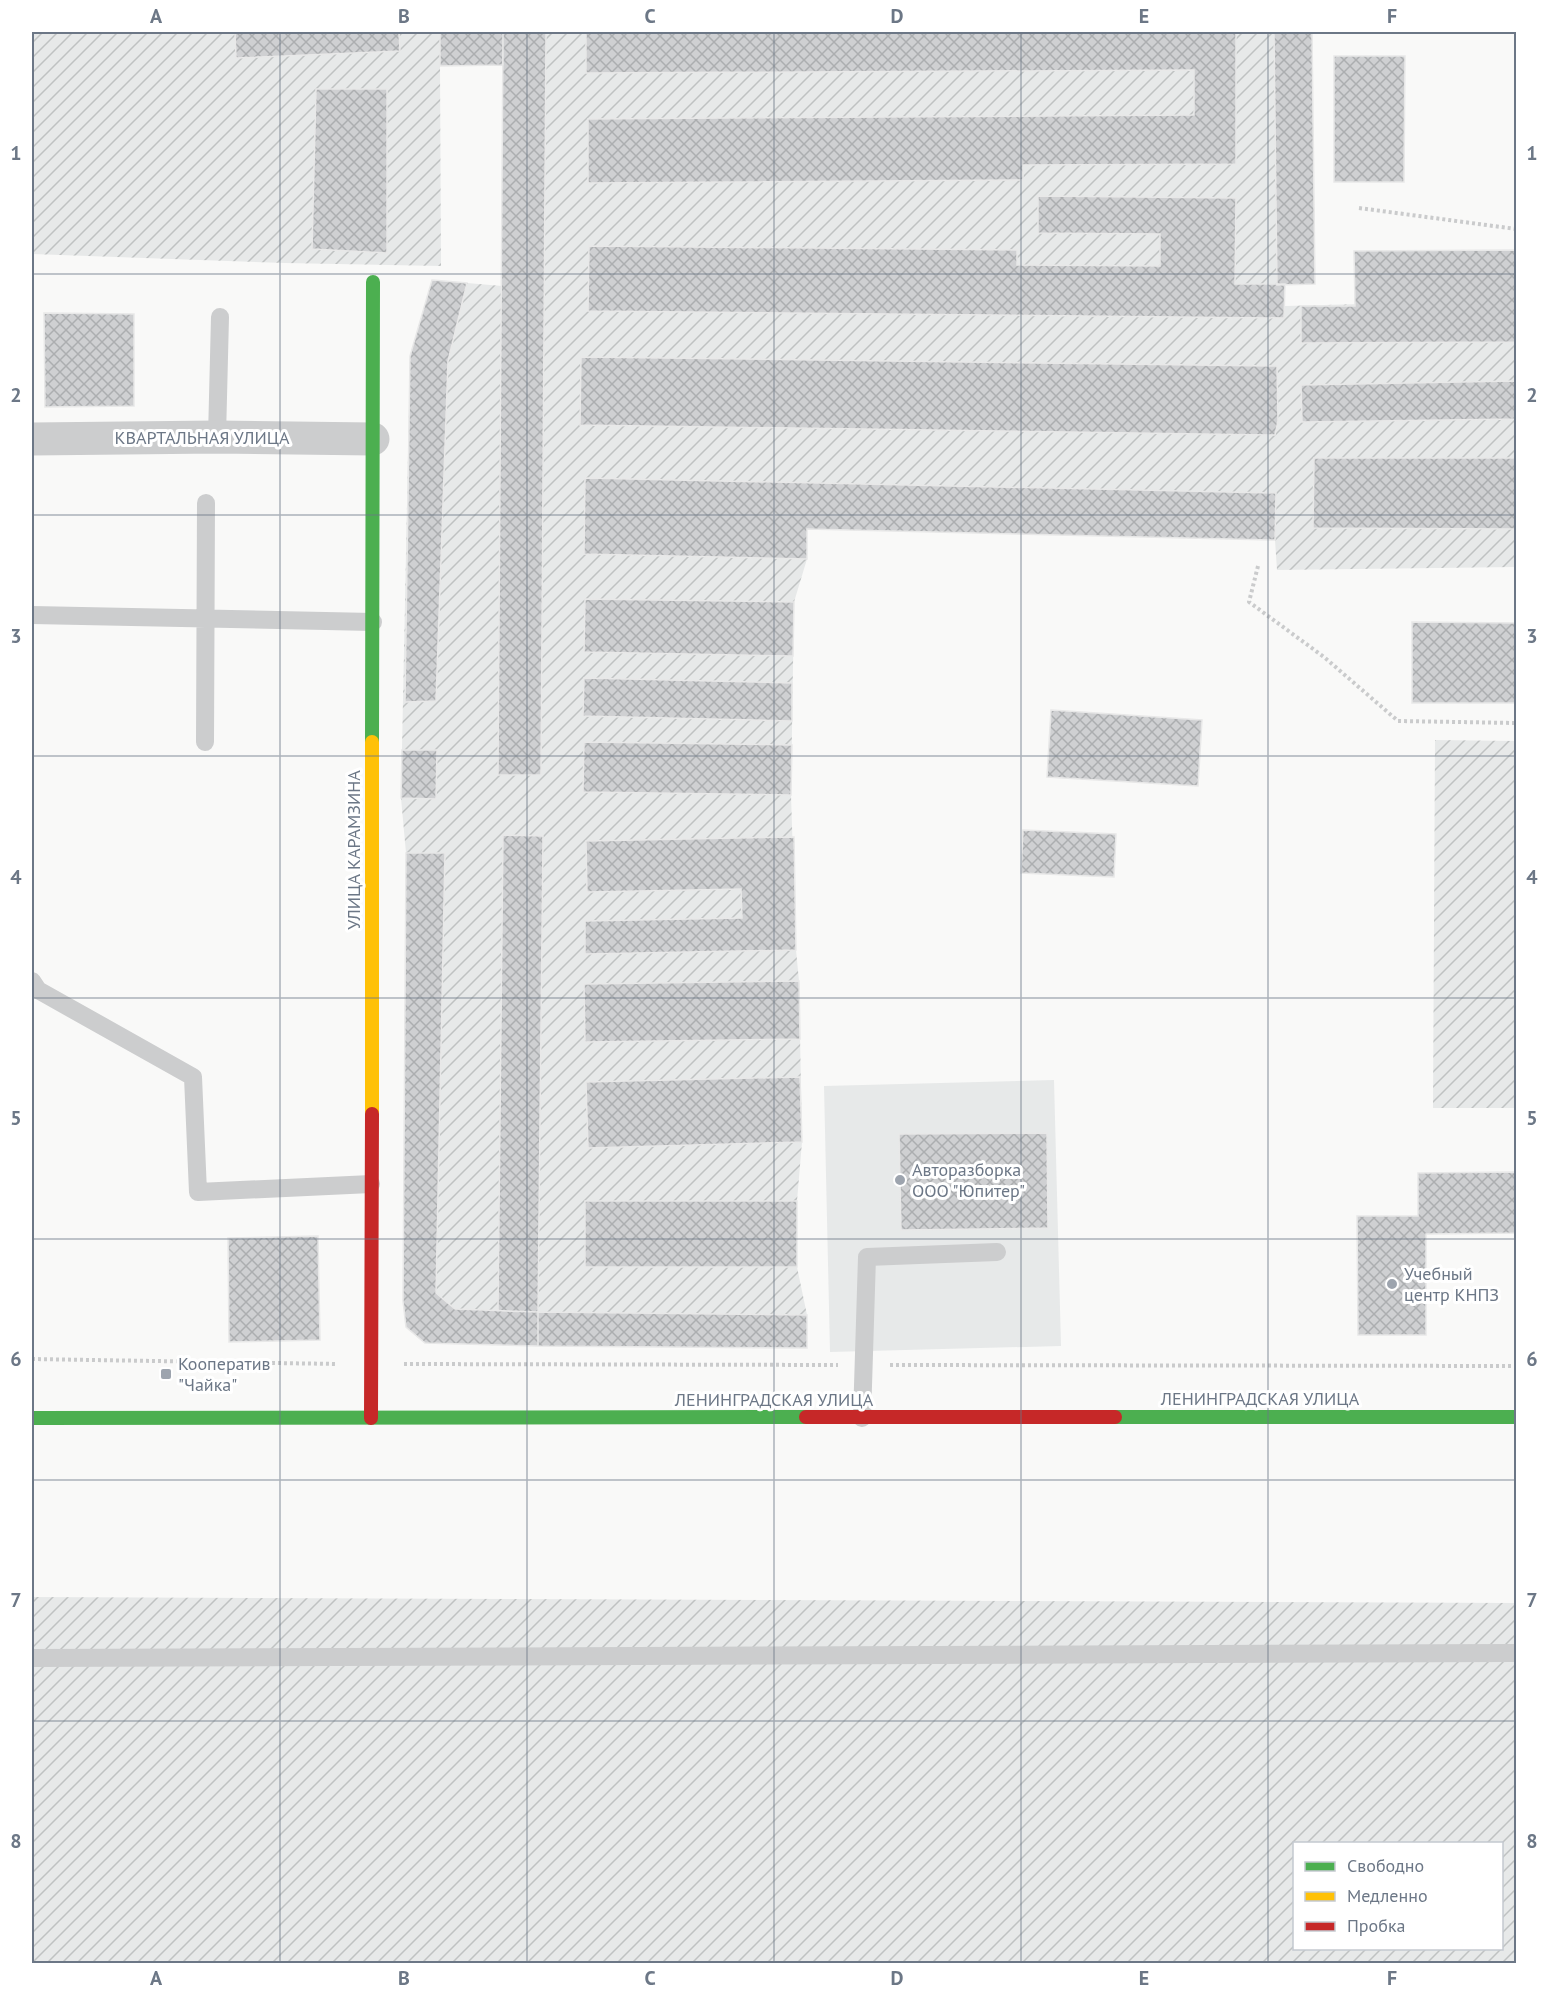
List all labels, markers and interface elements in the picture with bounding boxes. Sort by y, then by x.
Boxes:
text: A [150,3,163,29]
text: B [398,3,410,29]
text: C [644,3,656,29]
text: D [891,3,904,29]
text: E [1139,3,1149,29]
text: F [1387,3,1397,29]
text: 1 [10,140,22,166]
text: 1 [1526,140,1538,166]
text: 2 [10,382,22,408]
text: 2 [1526,382,1538,408]
street label: КВАРТАЛЬНАЯ УЛИЦА [114,426,290,449]
text: 3 [10,623,22,649]
text: 3 [1526,623,1538,649]
street label: УЛИЦА КАРАМЗИНА [342,770,365,930]
text: 4 [10,864,22,890]
text: 4 [1526,864,1538,890]
text: 5 [10,1105,22,1131]
text: 5 [1526,1105,1538,1131]
place label: Авторазборка ООО "Юпитер" [912,1158,1025,1202]
marker: Авторазборка ООО "Юпитер" [893,1173,907,1187]
place label: Учебный центр КНПЗ [1404,1262,1499,1306]
marker: Учебный центр КНПЗ [1385,1277,1399,1291]
text: 6 [10,1346,22,1372]
text: 6 [1526,1346,1538,1372]
place label: Кооператив "Чайка" [178,1352,271,1396]
marker: Кооператив "Чайка" [159,1367,173,1381]
street label: ЛЕНИНГРАДСКАЯ УЛИЦА [1160,1387,1360,1410]
street label: ЛЕНИНГРАДСКАЯ УЛИЦА [674,1388,874,1411]
text: 7 [10,1587,22,1613]
text: 7 [1526,1587,1538,1613]
text: 8 [10,1828,22,1854]
text: 8 [1526,1828,1538,1854]
legend [1293,1842,1503,1950]
text: Свободно [1347,1854,1424,1877]
text: Медленно [1347,1884,1428,1907]
text: Пробка [1347,1914,1405,1937]
text: A [150,1965,163,1991]
text: B [398,1965,410,1991]
text: C [644,1965,656,1991]
text: D [891,1965,904,1991]
text: E [1139,1965,1149,1991]
text: F [1387,1965,1397,1991]

